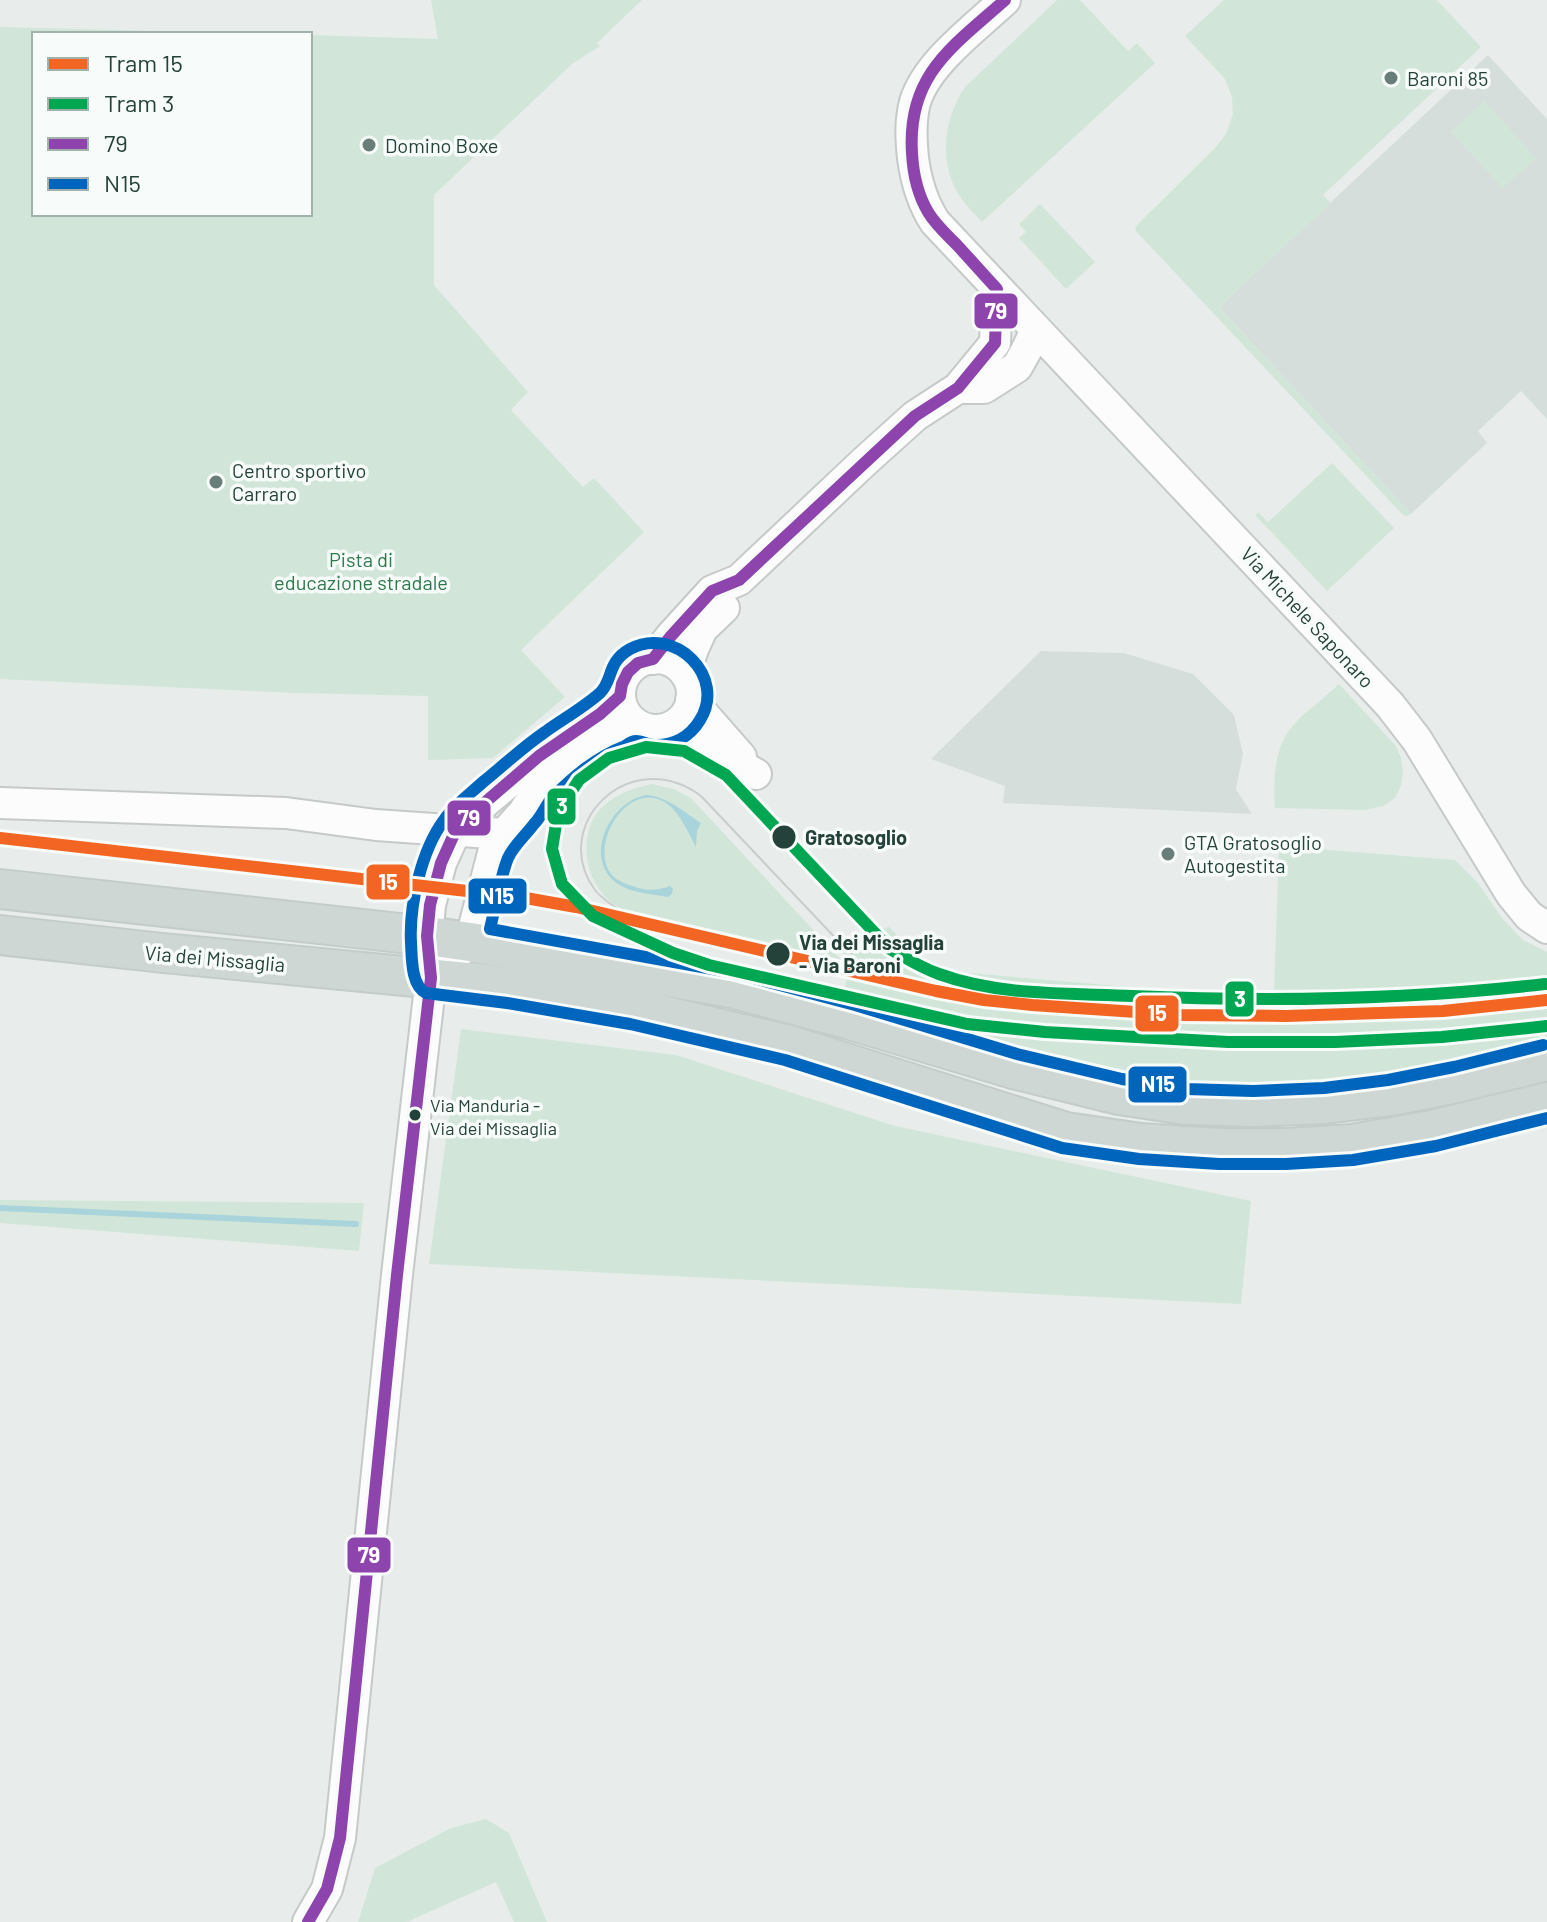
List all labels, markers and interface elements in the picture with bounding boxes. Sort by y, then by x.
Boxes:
legend [32,32,312,216]
text: Tram 15 [104,48,183,77]
place label: Baroni 85 [1407,66,1488,90]
marker: Baroni 85 [1382,69,1400,87]
text: Tram 3 [104,88,174,117]
text: 79 [104,128,128,157]
place label: Domino Boxe [385,133,498,157]
marker: Domino Boxe [360,136,378,154]
text: N15 [104,168,141,197]
line badge: 79 [973,292,1019,330]
text: 79 [985,297,1007,323]
place label: Centro sportivo Carraro [232,458,366,505]
marker: Centro sportivo Carraro [207,473,225,491]
street label: Via Michele Saponaro [1236,541,1380,693]
park label: Pista di educazione stradale [274,547,448,594]
line badge: 3 [546,787,577,826]
text: 3 [556,792,568,818]
line badge: 79 [446,799,492,837]
text: 79 [458,804,480,830]
marker: Gratosoglio [770,823,798,851]
place label: Gratosoglio [805,825,907,849]
place label: GTA Gratosoglio Autogestita [1184,830,1322,877]
marker: GTA Gratosoglio Autogestita [1159,845,1177,863]
line badge: 15 [365,863,411,901]
text: 15 [378,868,398,894]
line badge: N15 [467,877,528,915]
text: N15 [480,882,514,908]
place label: Via dei Missaglia - Via Baroni [799,930,944,977]
street label: Via dei Missaglia [144,940,286,976]
marker: Via dei Missaglia - Via Baroni [764,940,792,968]
line badge: 3 [1224,980,1255,1018]
text: 3 [1234,985,1246,1011]
line badge: 15 [1134,994,1180,1033]
text: 15 [1147,999,1167,1025]
line badge: N15 [1127,1065,1188,1104]
text: N15 [1141,1070,1175,1096]
place label: Via Manduria - Via dei Missaglia [430,1094,557,1139]
marker: Via Manduria - Via dei Missaglia [407,1107,423,1123]
line badge: 79 [346,1536,392,1574]
text: 79 [358,1541,380,1567]

